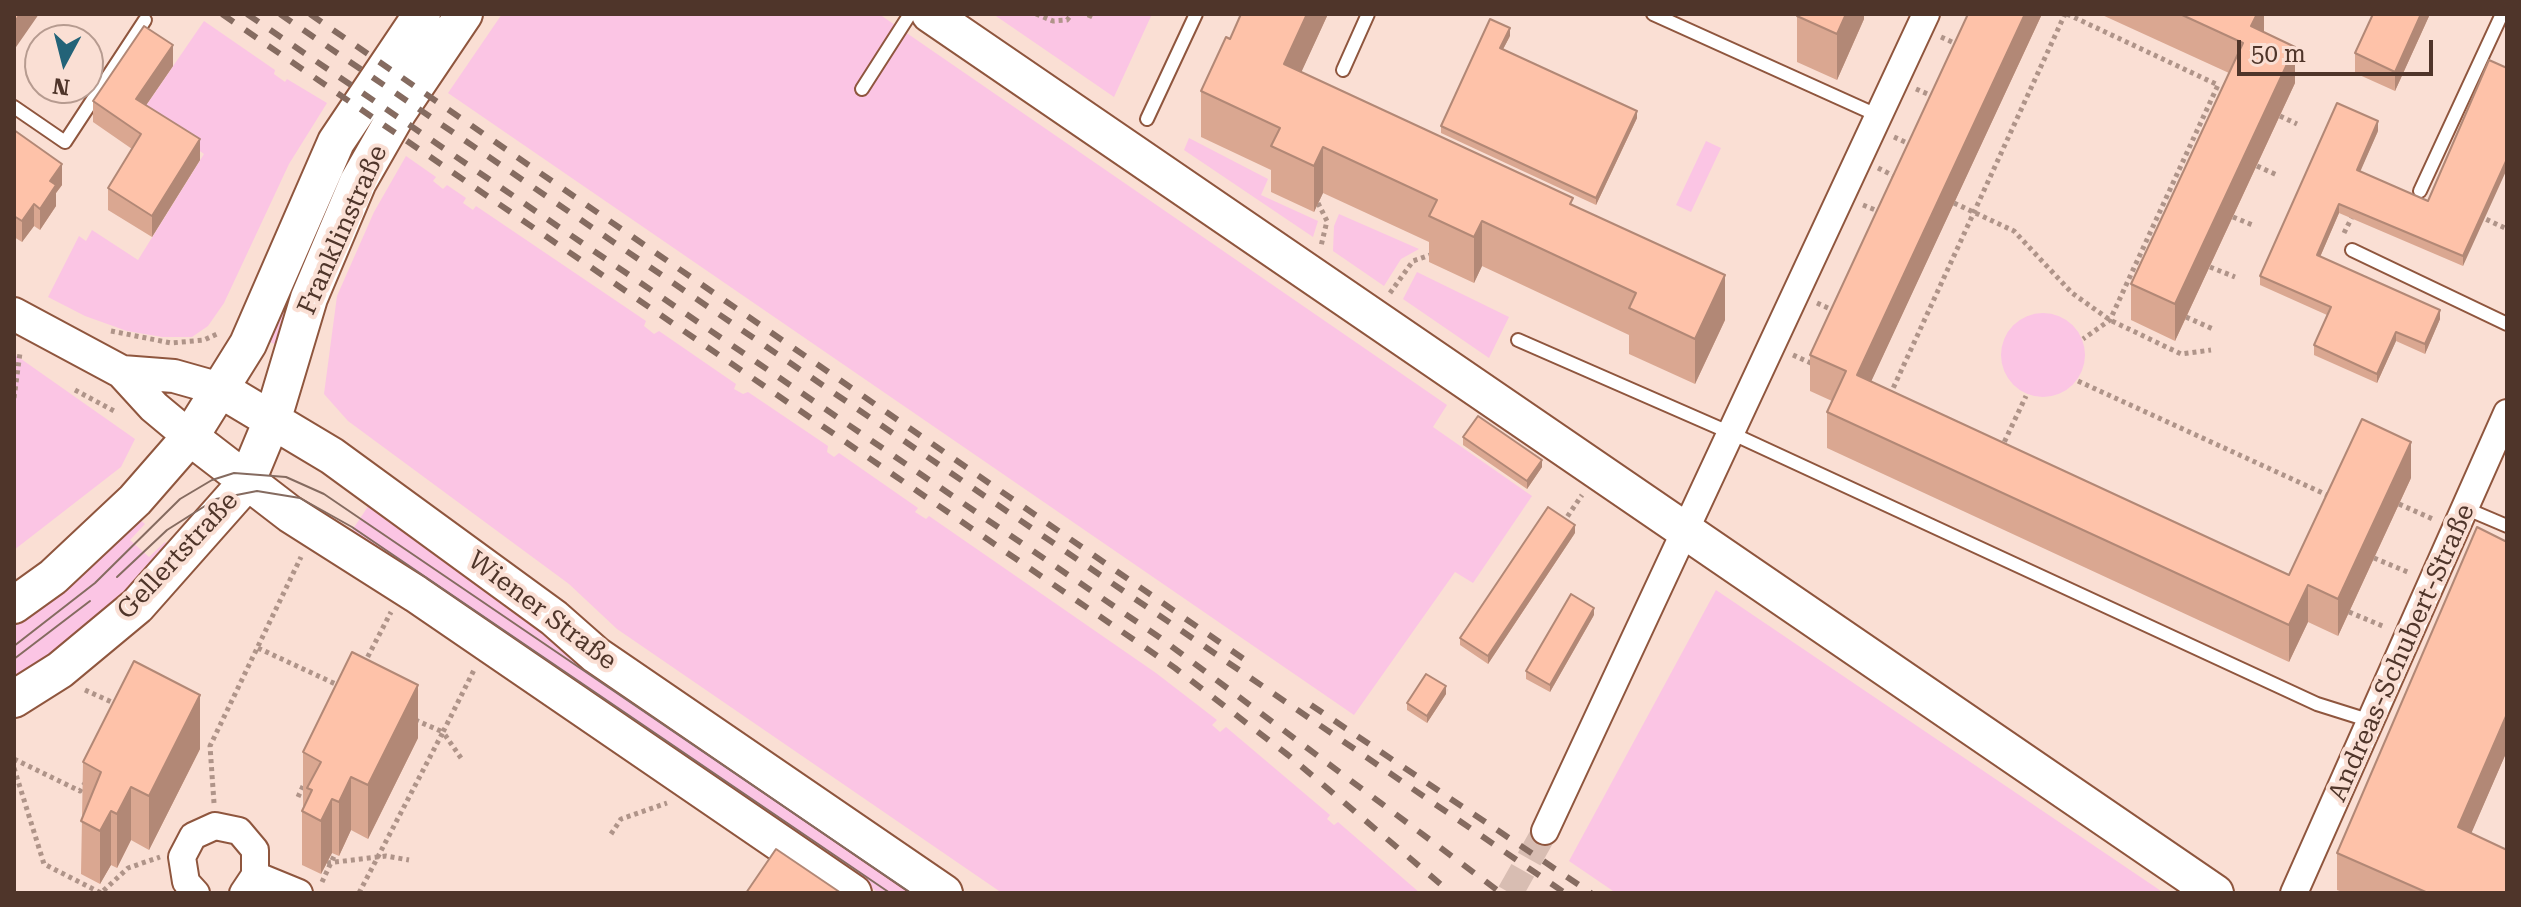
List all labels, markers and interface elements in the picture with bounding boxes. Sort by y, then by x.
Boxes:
north arrow [24,24,104,104]
scale bar [2241,24,2437,74]
text: 50 m [2251,40,2306,68]
text: N [51,73,71,100]
street label: Franklinstraße [292,140,394,320]
street label: Gellertstraße [111,486,245,626]
street label: Andreas-Schubert-Straße [2322,500,2482,806]
street label: Wiener Straße [462,545,622,677]

